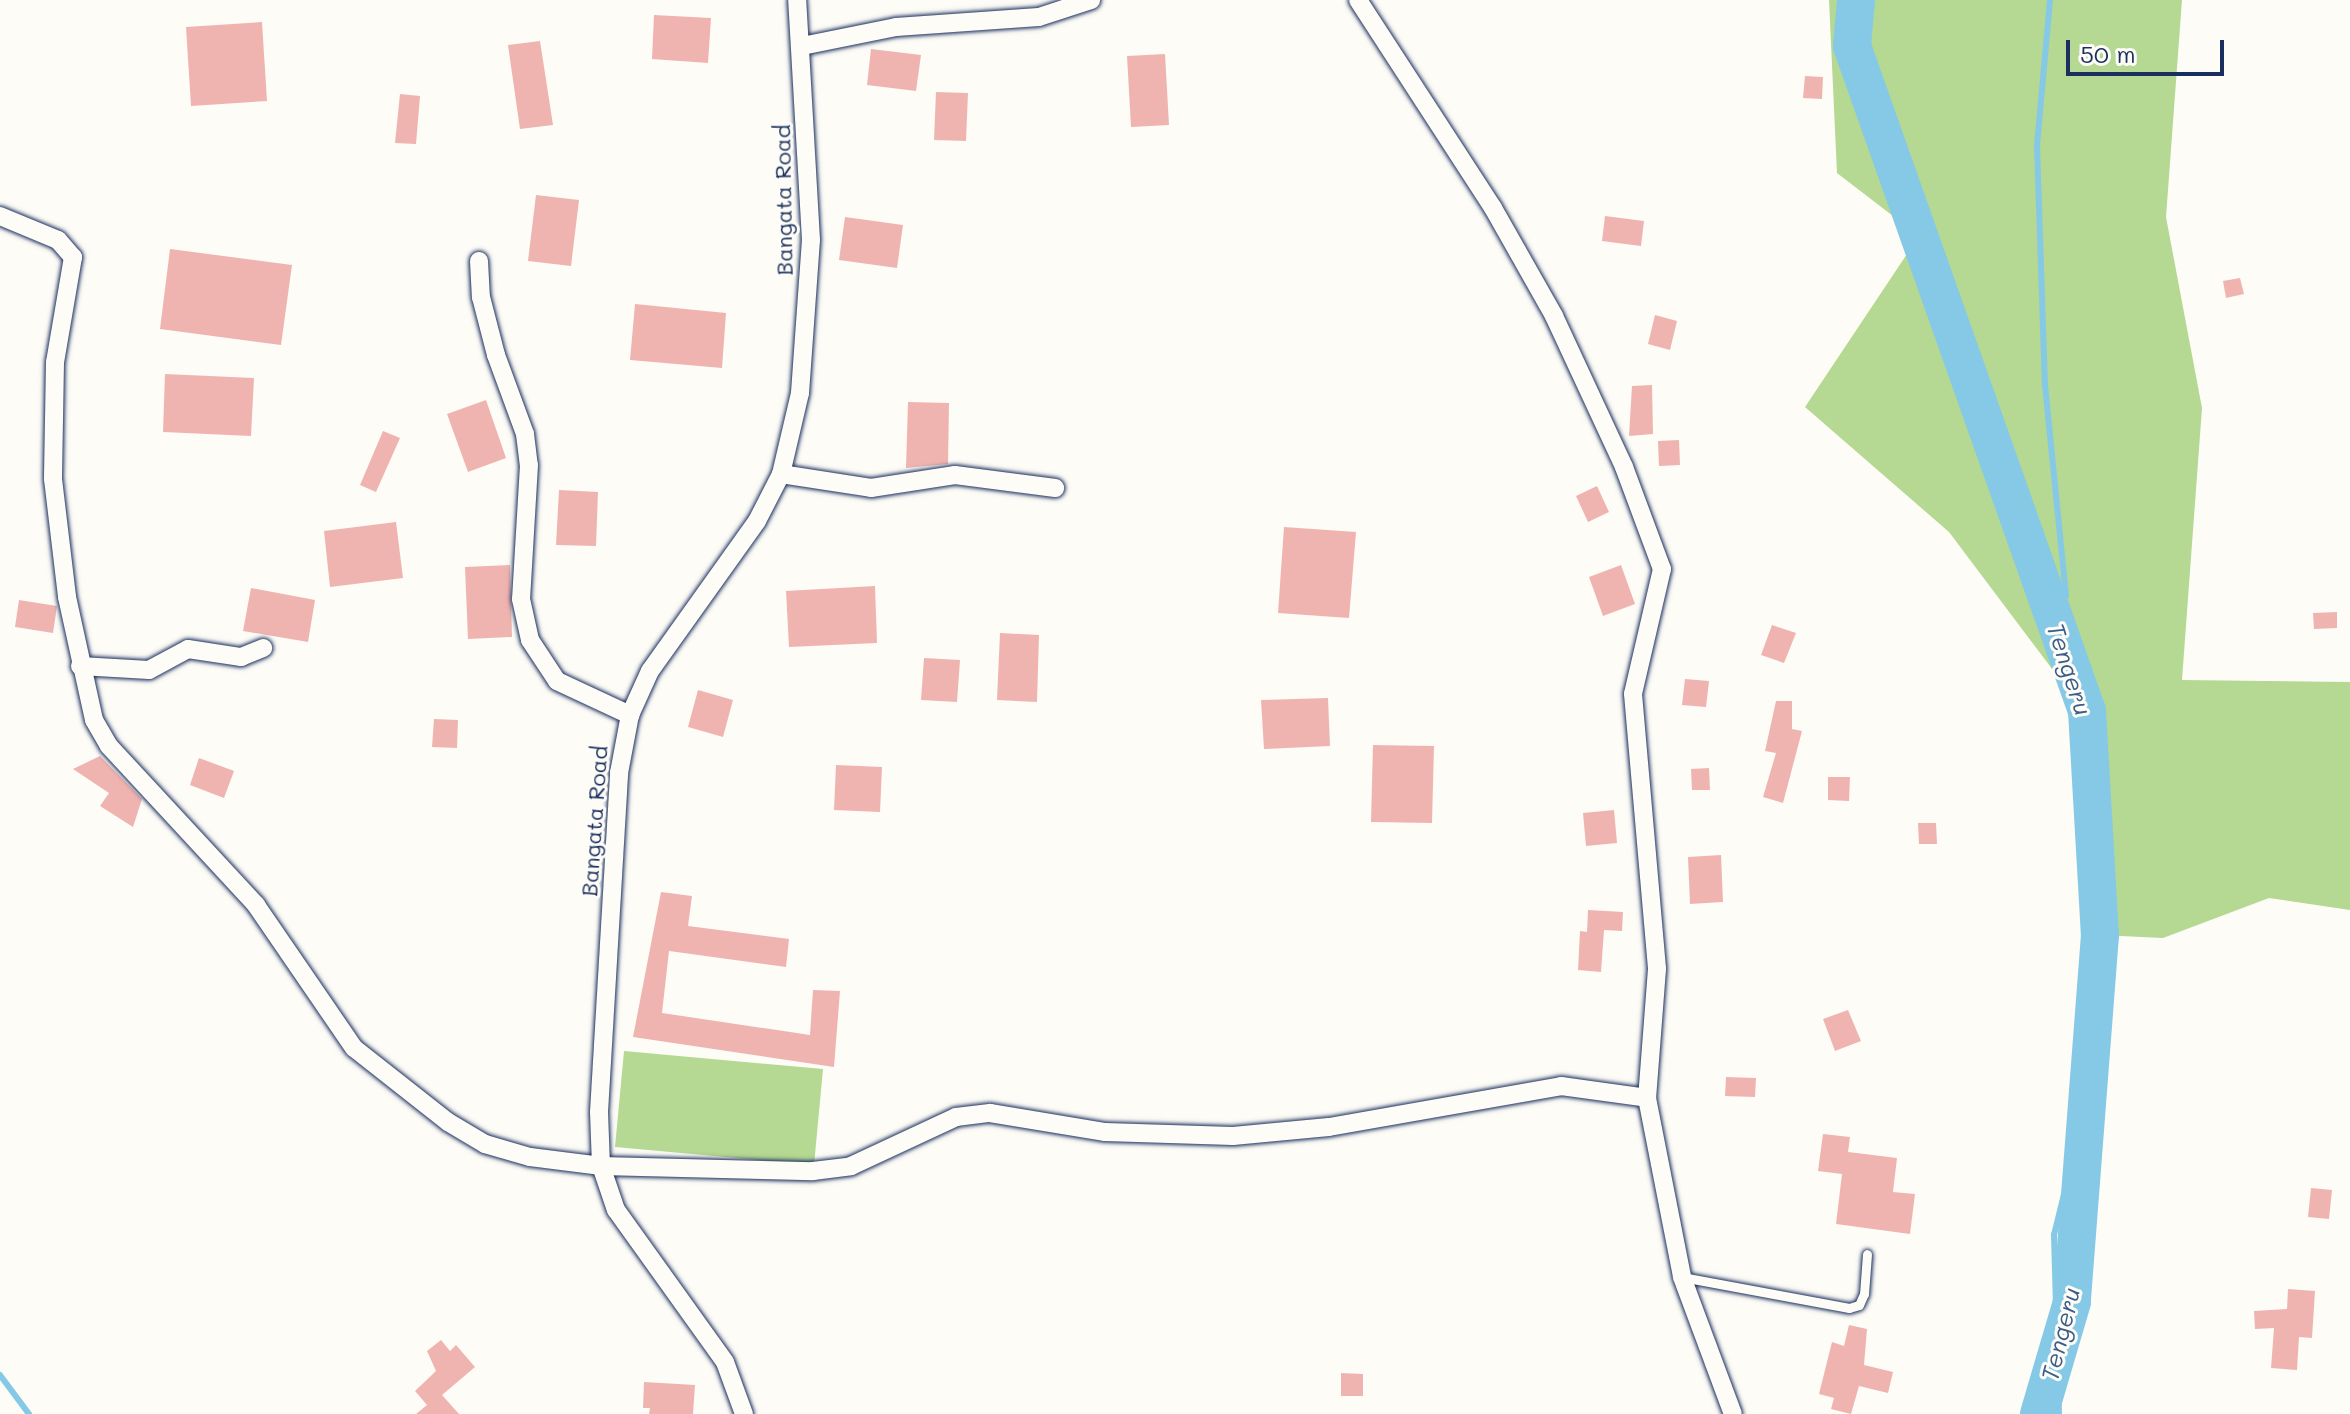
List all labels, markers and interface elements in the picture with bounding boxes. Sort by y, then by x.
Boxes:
scale bar [2070,24,2228,74]
text: 50 m [2080,38,2136,69]
street label: Bangata Road [768,124,798,276]
water label: Tengeru [2042,619,2098,719]
street label: Bangata Road [576,745,612,897]
water label: Tengeru [2034,1284,2086,1384]

